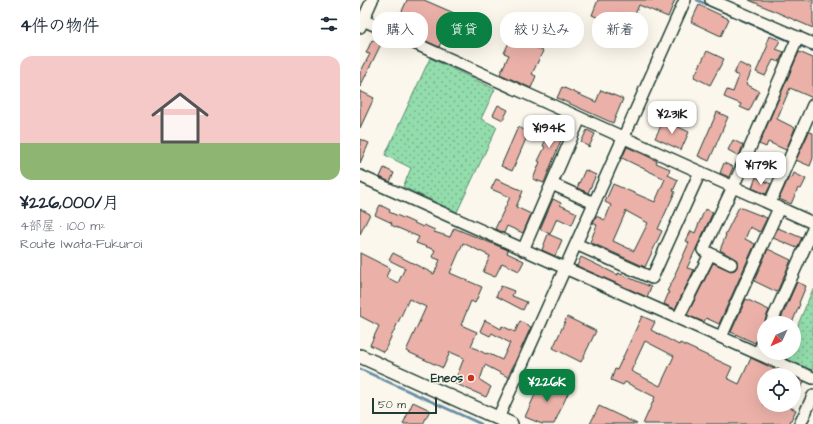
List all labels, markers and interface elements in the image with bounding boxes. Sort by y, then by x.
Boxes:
chip: 購入 [372,12,428,48]
chip: 賃貸 [436,12,492,48]
chip: 絞り込み [500,12,584,48]
chip: 新着 [592,12,648,48]
icon: filters [318,13,340,35]
text: 4件の物件 [20,14,100,38]
icon: home [144,82,216,154]
pin: ¥231K [644,101,700,135]
text: ¥231K [657,105,687,123]
pin: ¥194K [521,115,577,149]
text: ¥194K [533,119,565,137]
pin: ¥179K [733,152,789,186]
text: ¥179K [745,156,777,174]
text: ¥226,000/月 [20,191,119,215]
text: 4部屋 · 100 m² [20,217,105,235]
text: Route Iwata-Fukuroi [20,235,142,253]
north arrow [757,316,801,360]
map controls [757,316,801,412]
button: locate [757,368,801,412]
pin: ¥226K [519,369,575,403]
place label: Eneos [431,370,463,387]
marker: Eneos [466,373,476,383]
text: ¥226K [528,373,566,391]
scale bar [372,396,437,415]
text: 50 m [378,397,406,412]

